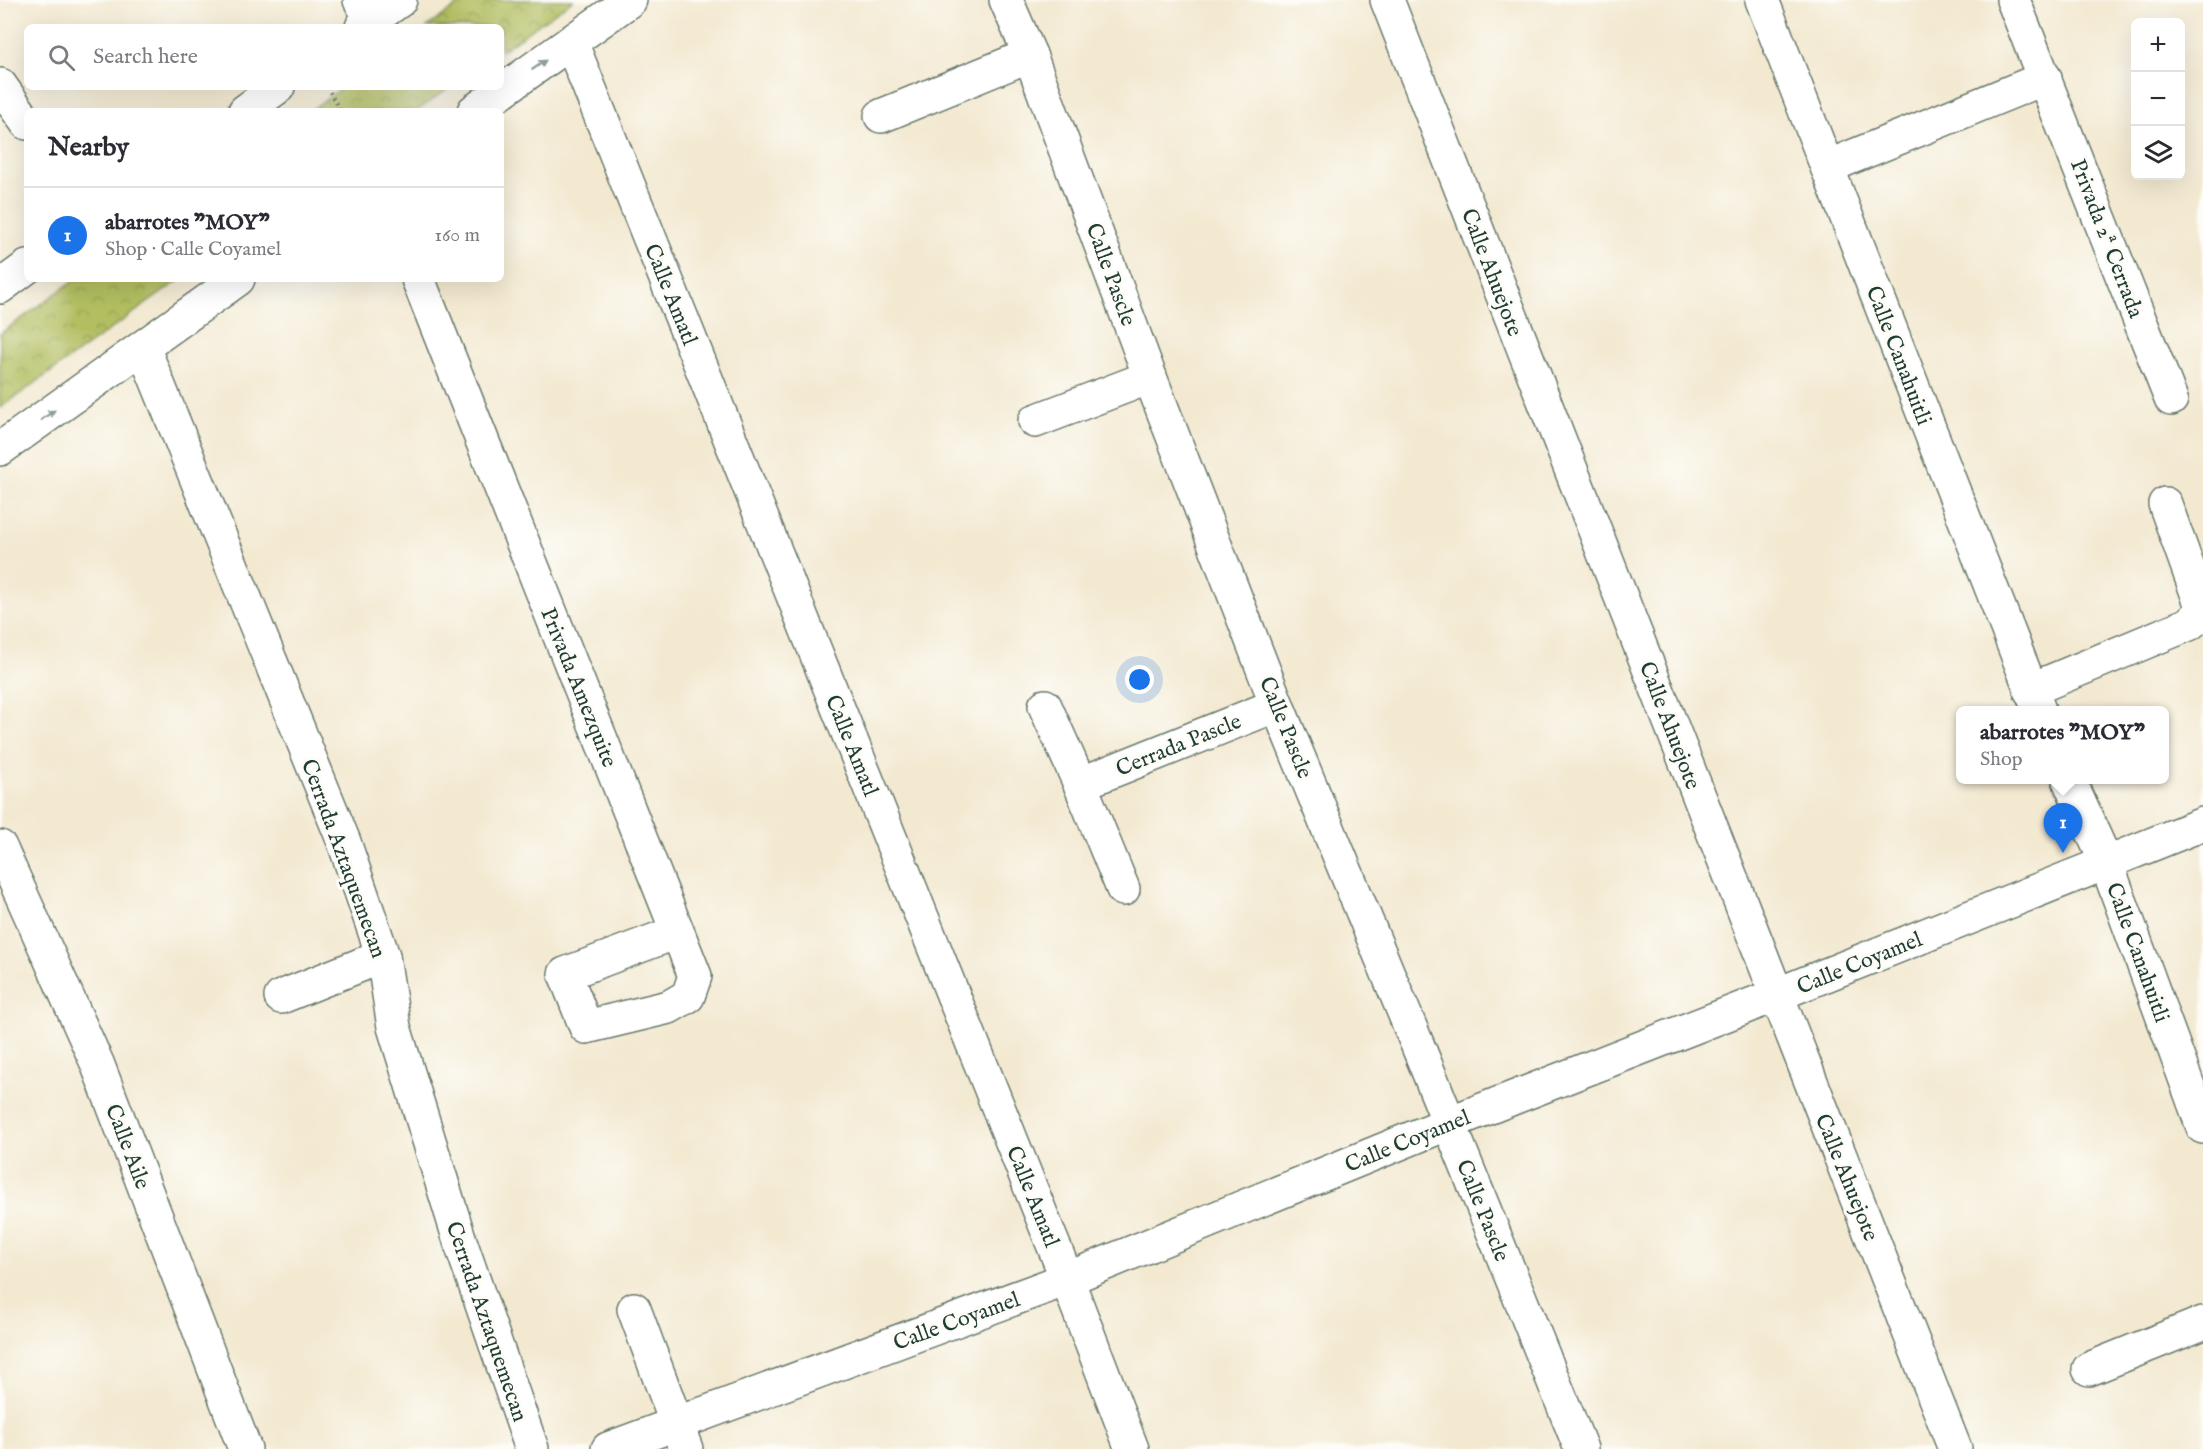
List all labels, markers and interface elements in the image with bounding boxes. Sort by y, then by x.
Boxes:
map controls [2131,18,2185,180]
button: + [2131,18,2185,72]
search box [24,24,504,90]
icon: search [45,41,78,74]
text: Search here [93,43,198,71]
one-way arrow [530,59,546,71]
button: − [2131,72,2185,126]
button: layers [2131,126,2185,180]
text: Nearby [48,131,129,164]
street label: Privada 2ª Cerrada [2063,155,2149,323]
street label: Calle Ahuejote [1454,205,1528,341]
text: abarrotes "MOY" [105,209,270,237]
street label: Calle Pascle [1079,219,1142,330]
text: 1 [64,223,71,248]
text: 160 m [434,223,480,248]
text: Shop · Calle Coyamel [105,237,281,262]
street label: Calle Amatl [637,240,703,350]
street label: Calle Canahuitli [1859,282,1938,429]
one-way arrow [39,409,55,421]
street label: Privada Amezquite [533,604,623,772]
street label: Calle Ahuejote [1632,658,1706,794]
your location [1125,665,1154,694]
street label: Calle Pascle [1252,673,1318,783]
street label: Calle Amatl [818,691,884,801]
popup [1956,706,2169,784]
street label: Cerrada Pascle [1112,708,1246,784]
text: abarrotes "MOY" [1980,719,2145,747]
text: Shop [1980,747,2023,772]
street label: Cerrada Aztaquemecan [294,755,392,962]
pin: 1 [2044,804,2082,853]
street label: Calle Canahuitli [2099,879,2175,1027]
street label: Calle Coyamel [1793,926,1927,1002]
street label: Calle Aile [98,1100,156,1193]
street label: Calle Coyamel [1341,1104,1475,1180]
street label: Calle Ahuejote [1808,1110,1884,1245]
street label: Calle Amatl [999,1142,1065,1252]
street label: Calle Pascle [1449,1156,1515,1266]
street label: Cerrada Aztaquemecan [439,1218,534,1426]
street label: Calle Coyamel [890,1286,1024,1358]

